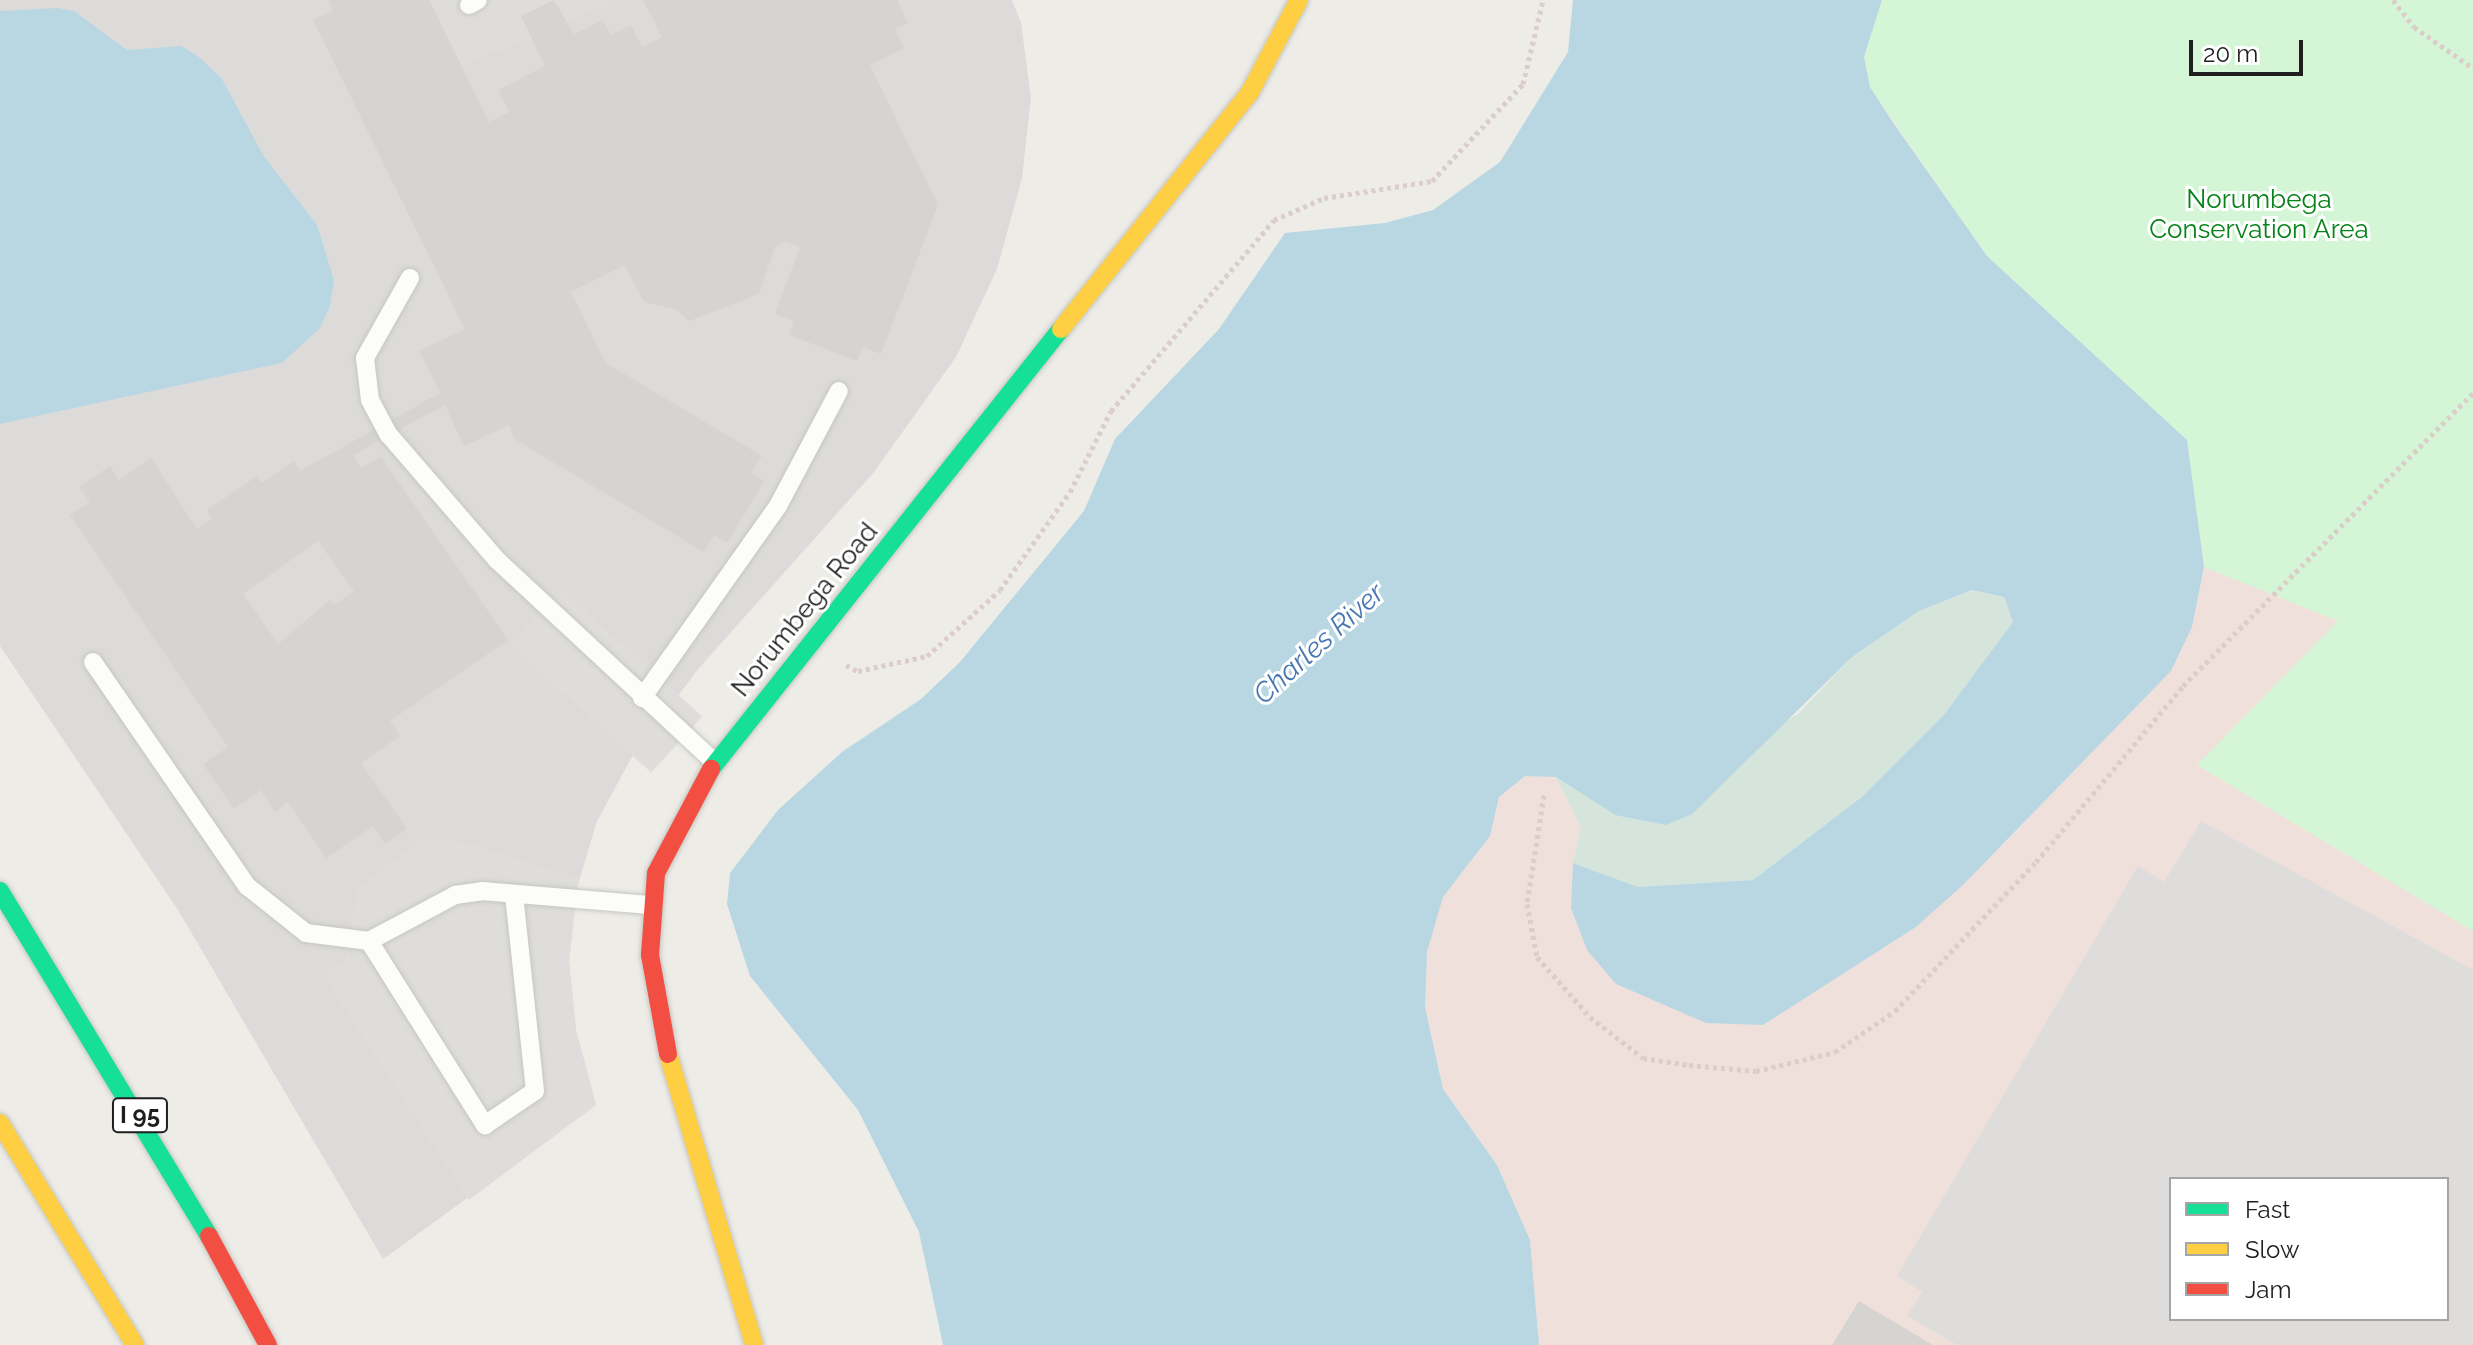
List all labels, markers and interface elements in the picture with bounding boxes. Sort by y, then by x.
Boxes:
scale bar [2193,24,2307,74]
text: 20 m [2203,39,2258,68]
park label: Norumbega Conservation Area [2149,184,2369,246]
street label: Norumbega Road [725,517,885,703]
water label: Charles River [1247,577,1391,711]
road number: I 95 [110,1095,170,1135]
legend [2169,1177,2449,1321]
text: Fast [2245,1195,2290,1224]
text: Slow [2245,1235,2299,1264]
text: Jam [2245,1275,2291,1304]

